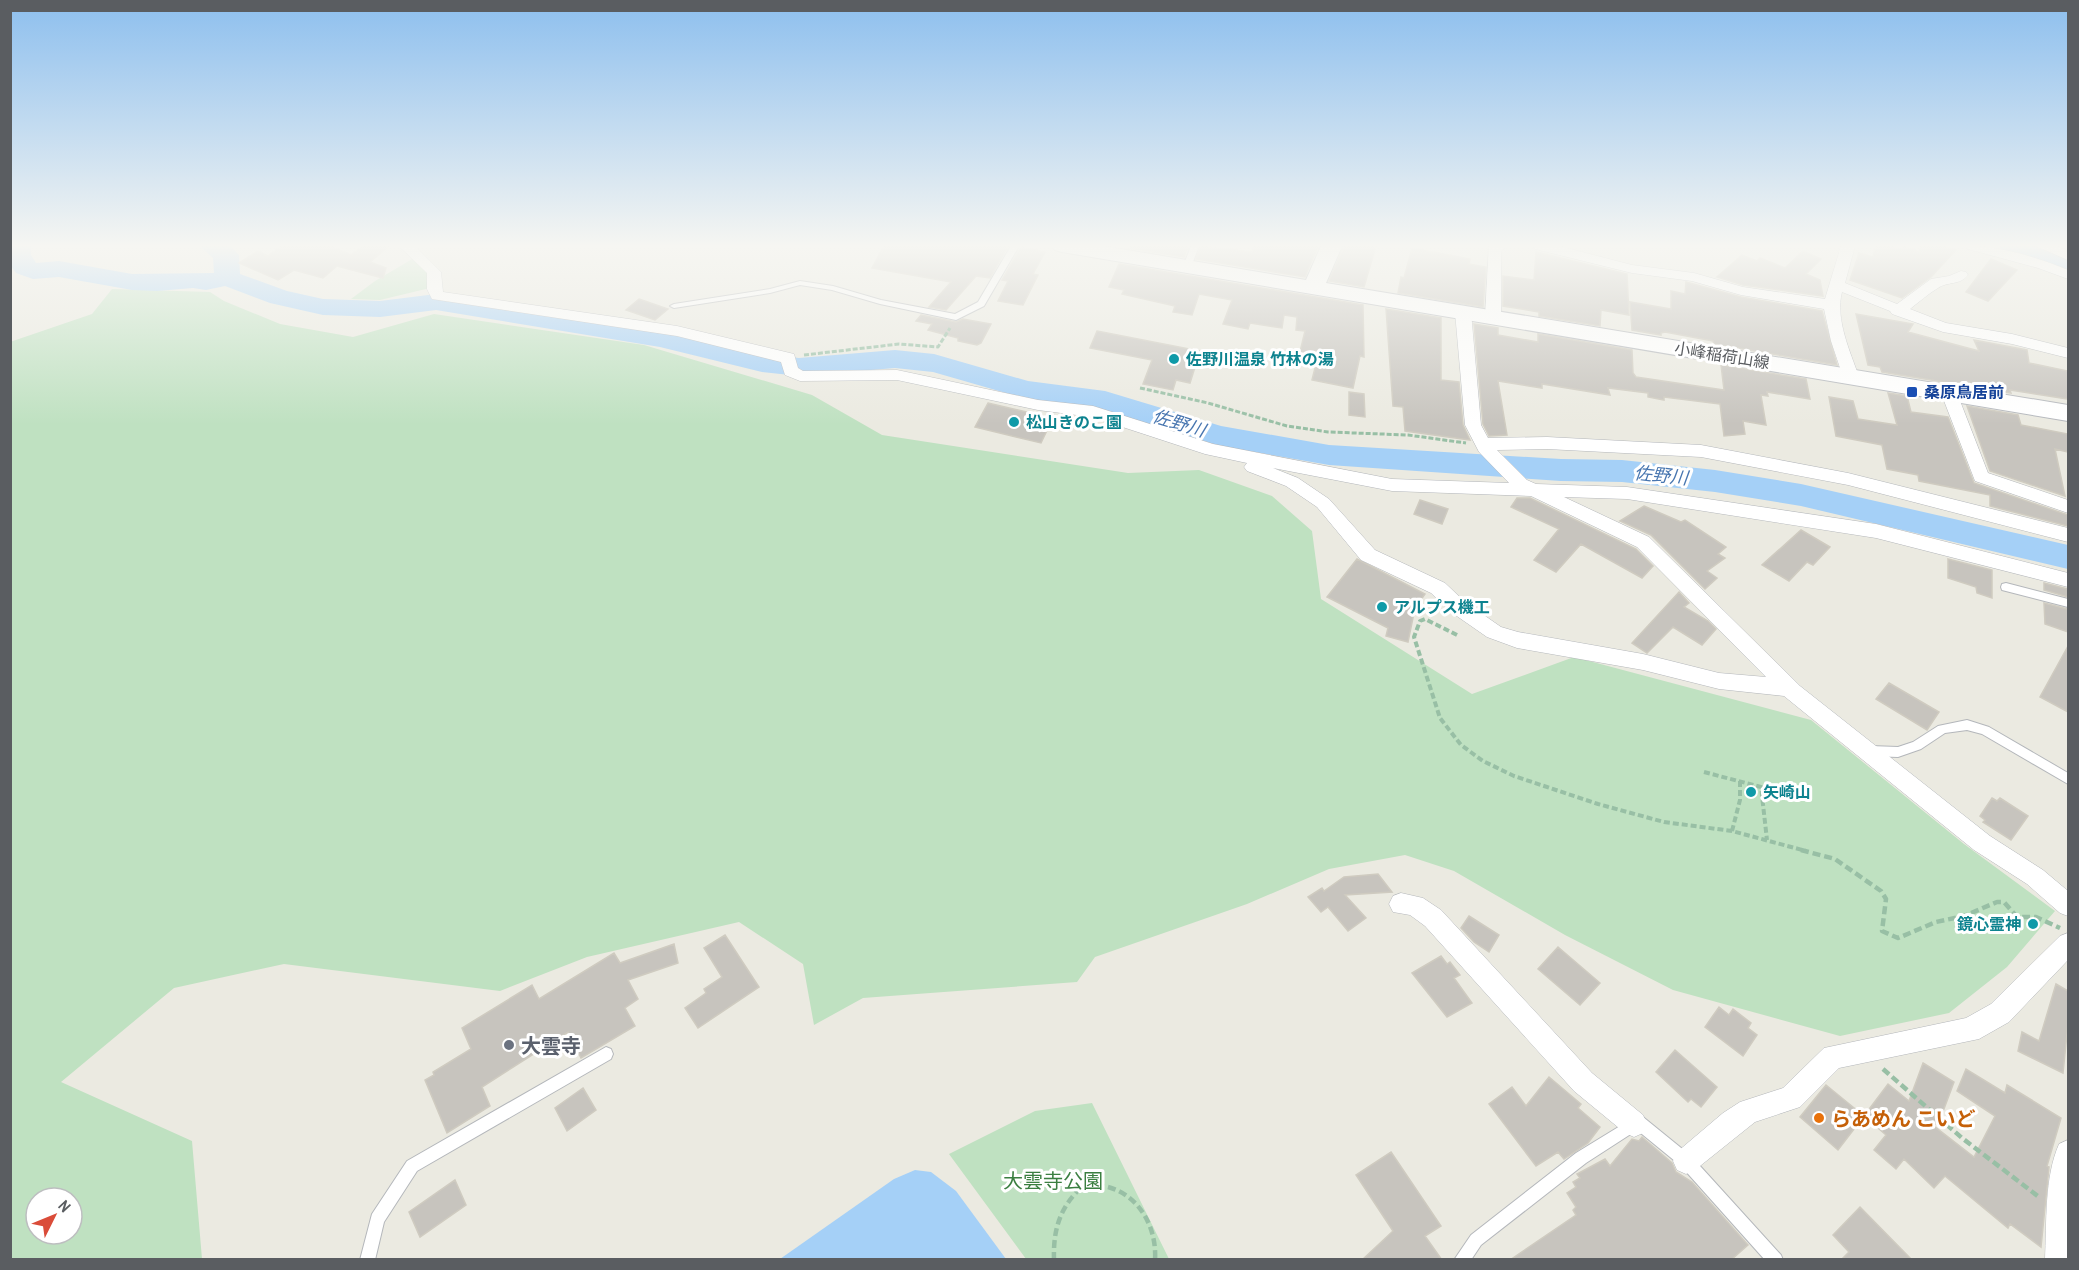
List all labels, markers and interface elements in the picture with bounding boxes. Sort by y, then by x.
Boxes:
street label: 小峰稲荷山線 [1673,337,1771,373]
place label: 佐野川温泉 竹林の湯 [1185,348,1334,370]
marker: 佐野川温泉 竹林の湯 [1167,352,1181,366]
place label: 桑原鳥居前 [1924,381,2004,403]
marker: 桑原鳥居前 [1905,385,1919,399]
water label: 佐野川 [1150,403,1210,443]
place label: 松山きのこ園 [1026,411,1122,433]
marker: 松山きのこ園 [1007,415,1021,429]
water label: 佐野川 [1633,460,1691,490]
place label: アルプス機工 [1394,596,1490,618]
marker: アルプス機工 [1375,600,1389,614]
place label: 矢崎山 [1763,781,1811,803]
marker: 矢崎山 [1744,785,1758,799]
place label: 鏡心霊神 [1957,913,2021,935]
marker: 鏡心霊神 [2026,917,2040,931]
place label: 大雲寺 [521,1032,581,1059]
marker: 大雲寺 [502,1038,516,1052]
place label: らあめん こいど [1831,1105,1976,1132]
marker: らあめん こいど [1812,1111,1826,1125]
park label: 大雲寺公園 [1003,1167,1103,1194]
north arrow [24,1186,84,1246]
text: N [54,1195,76,1217]

